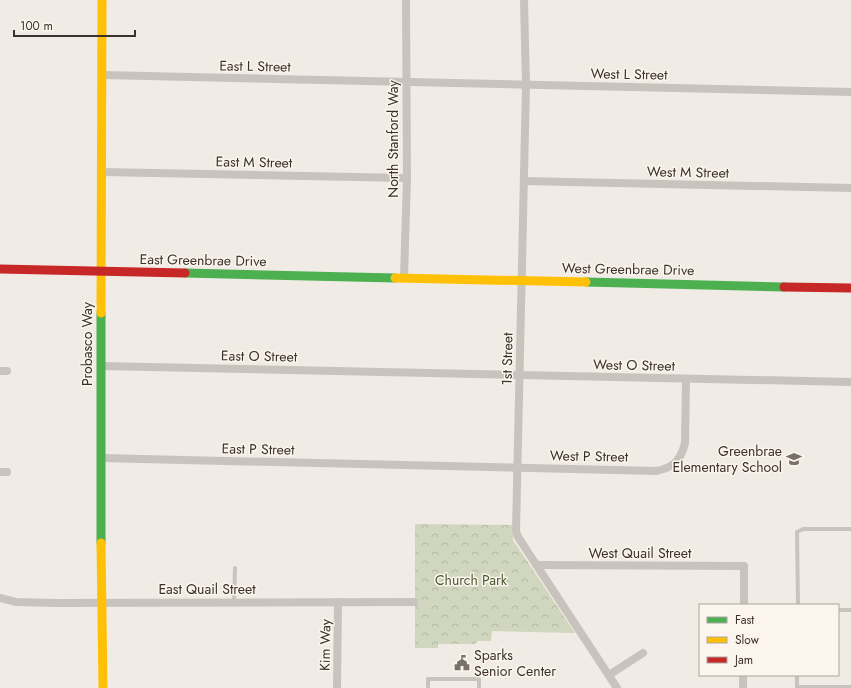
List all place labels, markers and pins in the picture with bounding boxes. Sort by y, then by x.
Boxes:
place label: Greenbrae Elementary School [672,441,782,477]
school or university icon: Greenbrae Elementary School [785,450,803,468]
place label: Sparks Senior Center [474,645,556,681]
public building icon: Sparks Senior Center [453,654,471,672]

